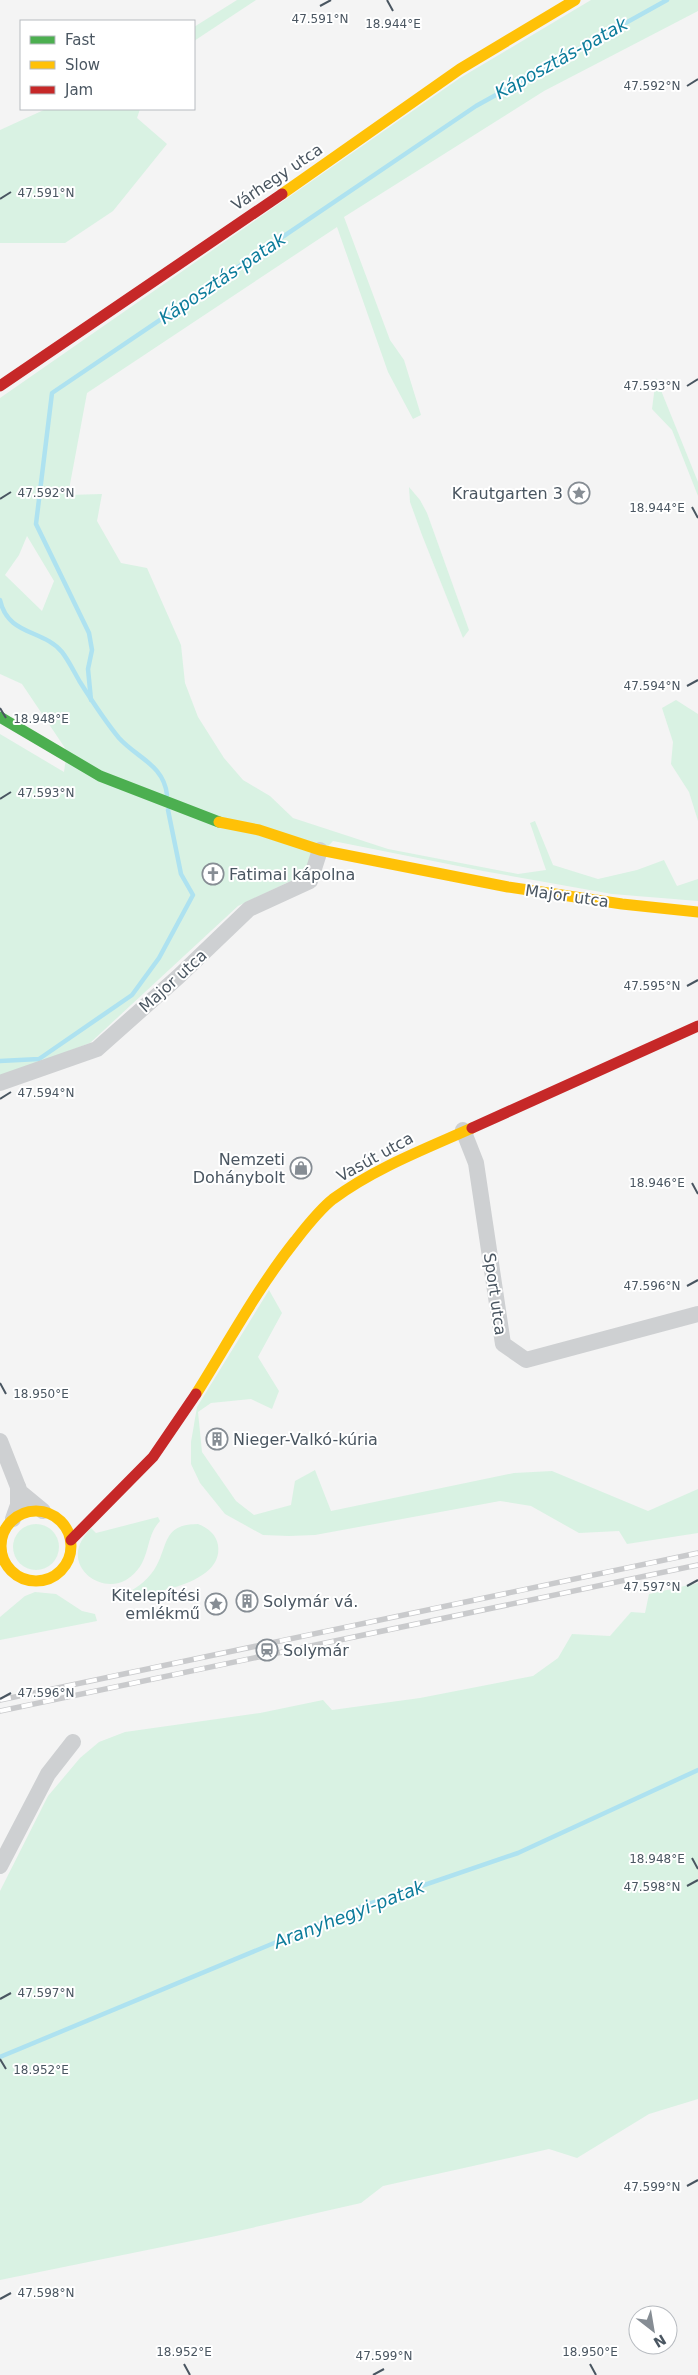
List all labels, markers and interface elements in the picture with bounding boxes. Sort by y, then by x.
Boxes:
text: 47.591°N [292,12,348,26]
water label: Káposztás-patak [491,12,632,103]
text: 18.944°E [365,17,421,31]
legend [20,20,195,110]
text: Fast [65,31,95,49]
text: Slow [65,56,100,74]
text: 47.592°N [624,79,680,93]
text: Jam [64,81,93,99]
street label: Várhegy utca [228,140,326,214]
text: 47.591°N [18,186,74,200]
water label: Káposztás-patak [155,227,291,328]
text: 47.593°N [624,379,680,393]
place icon: Krautgarten 3 [567,481,591,505]
place label: Krautgarten 3 [452,484,563,503]
text: 47.592°N [18,486,74,500]
text: 18.944°E [629,501,685,515]
text: 47.594°N [624,679,680,693]
text: 18.948°E [13,712,69,726]
text: 47.593°N [18,786,74,800]
church icon: Fatimai kápolna [201,862,225,886]
place label: Fatimai kápolna [229,865,355,884]
street label: Major utca [524,881,610,911]
street label: Major utca [135,946,211,1016]
text: 47.595°N [624,979,680,993]
text: 47.594°N [18,1086,74,1100]
street label: Vasút utca [334,1128,416,1186]
place label: Nemzeti Dohánybolt [193,1150,285,1187]
shop icon: Nemzeti Dohánybolt [289,1156,313,1180]
text: 18.946°E [629,1176,685,1190]
street label: Sport utca [480,1252,510,1336]
text: 47.596°N [624,1279,680,1293]
text: 18.950°E [13,1387,69,1401]
building icon: Nieger-Valkó-kúria [205,1427,229,1451]
place label: Nieger-Valkó-kúria [233,1430,378,1449]
text: 47.597°N [624,1580,680,1594]
place label: Kitelepítési emlékmű [111,1586,200,1623]
building icon: Solymár vá. [235,1589,259,1613]
place icon: Kitelepítési emlékmű [204,1592,228,1616]
place label: Solymár vá. [263,1592,358,1611]
station icon: Solymár [255,1638,279,1662]
place label: Solymár [283,1641,349,1660]
text: 47.596°N [18,1686,74,1700]
text: 18.948°E [629,1852,685,1866]
water label: Aranyhegyi-patak [270,1875,429,1953]
text: 47.598°N [624,1880,680,1894]
text: 47.597°N [18,1986,74,2000]
text: 18.952°E [13,2063,69,2077]
text: 47.599°N [624,2180,680,2194]
text: 47.598°N [18,2286,74,2300]
north arrow [628,2305,678,2355]
text: N [651,2331,669,2351]
text: 18.952°E [156,2345,212,2359]
text: 18.950°E [562,2345,618,2359]
text: 47.599°N [356,2349,412,2363]

